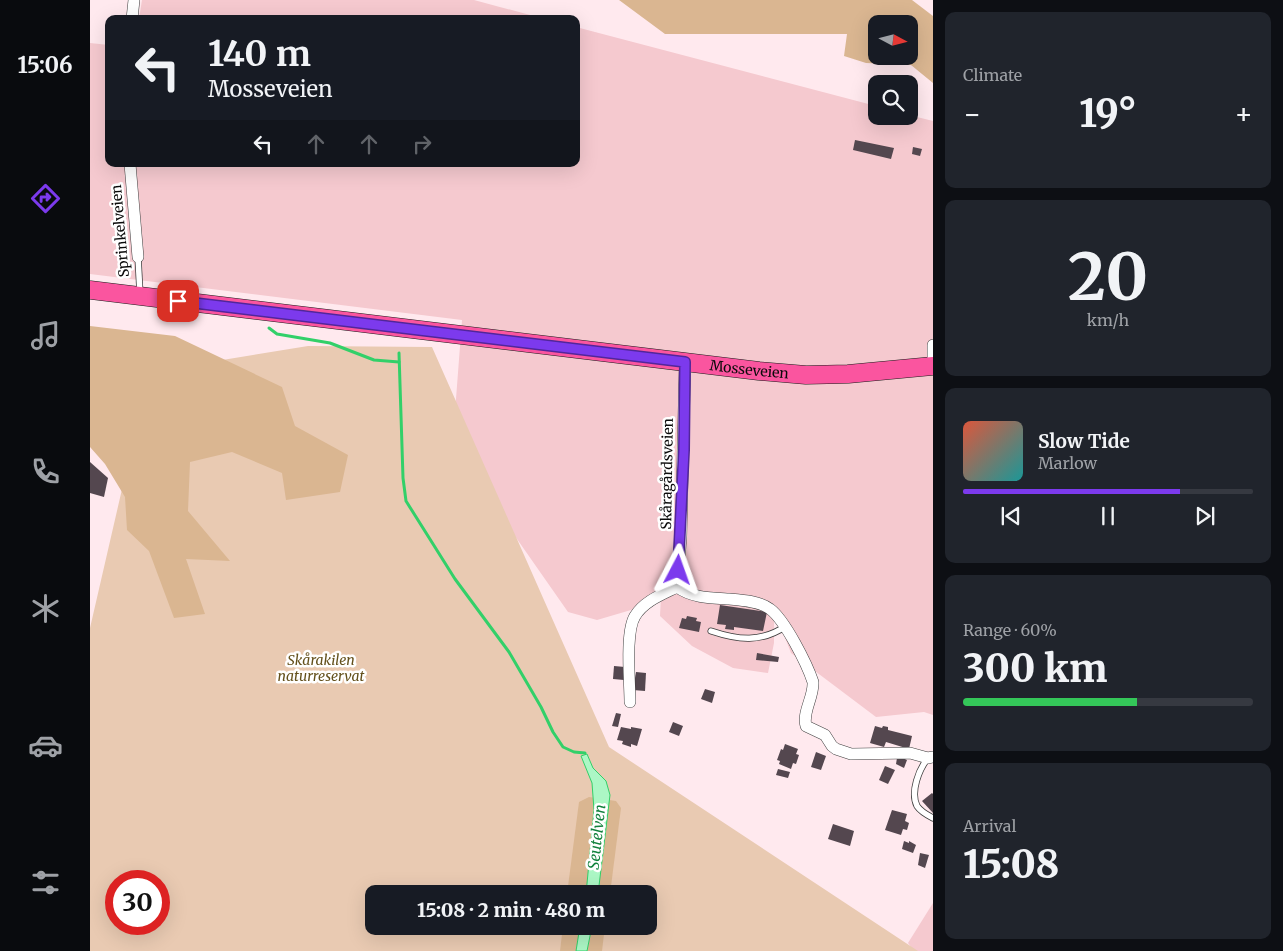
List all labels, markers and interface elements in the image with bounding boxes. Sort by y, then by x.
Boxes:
north arrow [868,15,918,65]
map controls [868,15,918,125]
text: 140 m [208,32,311,76]
icon: left [125,35,190,100]
text: 15:06 [17,51,73,79]
text: Climate [963,65,1022,85]
text: Mosseveien [208,75,333,103]
button: search [868,75,918,125]
text: 19° [1079,90,1137,137]
text: − [963,96,982,132]
text: + [1234,96,1253,132]
icon: left [249,130,277,158]
icon: ahead [302,130,330,158]
icon: ahead [355,130,383,158]
icon: right [408,130,436,158]
icon: directions [28,181,63,216]
street label: Sprinkelveien [107,184,133,278]
text: 20 [1068,236,1148,318]
pin [157,280,199,322]
icon: arrive [164,287,192,315]
text: km/h [1087,310,1129,330]
icon: music [28,318,63,353]
street label: Mosseveien [709,356,789,382]
street label: Skåragårdsveien [657,418,677,530]
text: Slow Tide [1038,429,1130,453]
text: Marlow [1038,453,1097,473]
icon: phone [28,454,63,489]
icon: previous [997,502,1025,530]
icon: pause [1094,502,1122,530]
icon: next [1191,502,1219,530]
position arrow [651,543,703,595]
icon: climate [28,591,63,626]
text: Range · 60% [963,620,1057,640]
text: 300 km [963,645,1107,692]
park label: Skårakilen naturreservat [278,651,365,685]
icon: car [28,728,63,763]
water label: Seutelven [584,803,609,870]
text: Arrival [963,816,1016,836]
text: 15:08 [963,841,1059,888]
icon: filters [28,865,63,900]
speed limit sign: 30 [105,870,170,935]
text: 15:08 · 2 min · 480 m [417,898,605,922]

